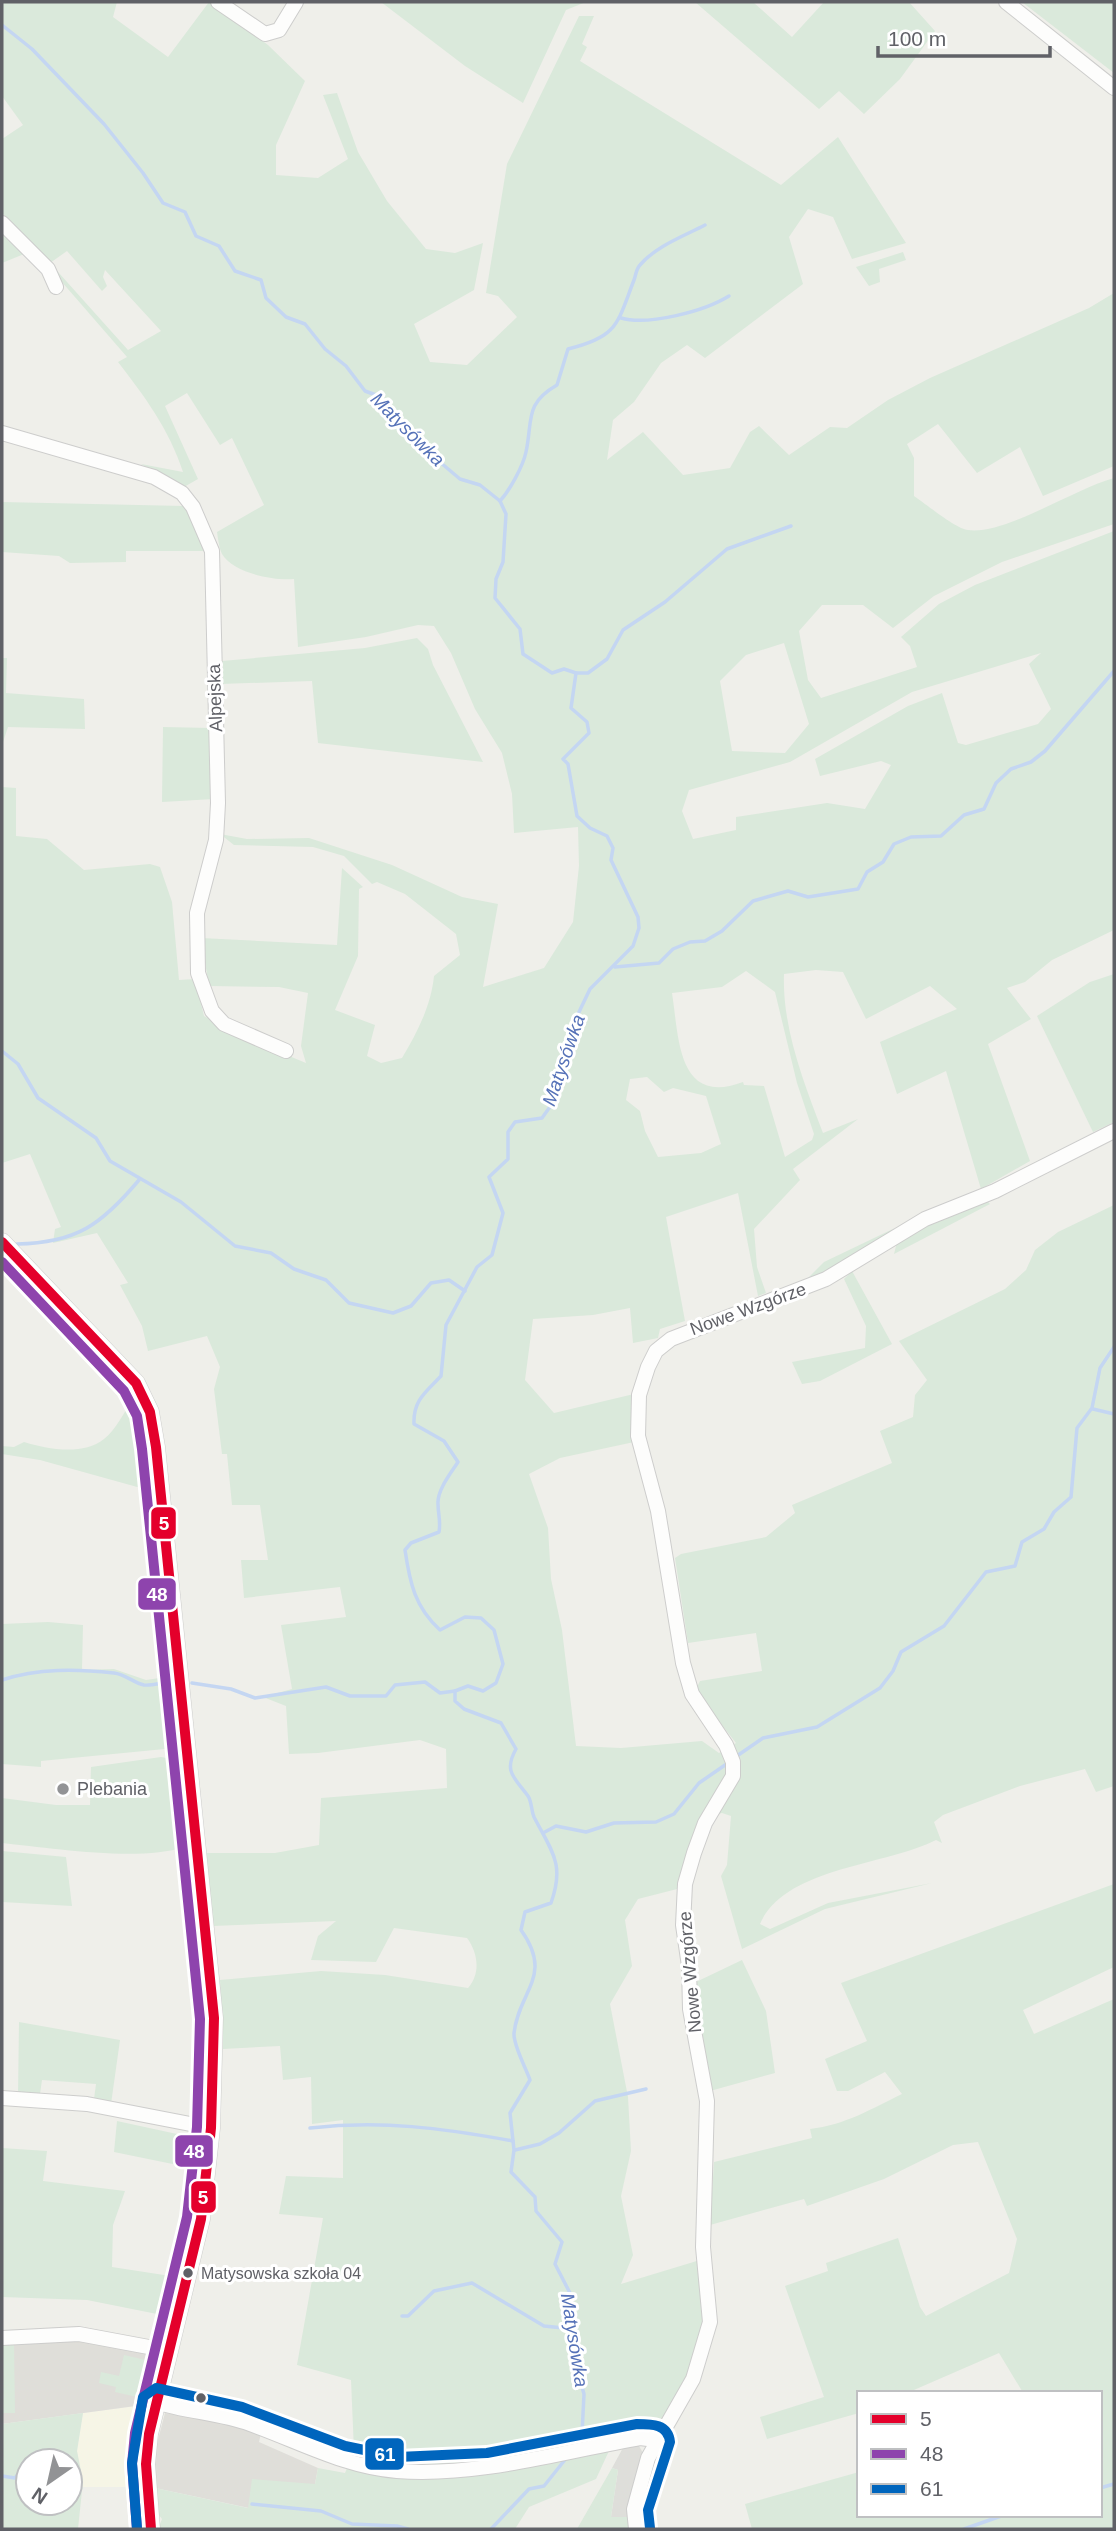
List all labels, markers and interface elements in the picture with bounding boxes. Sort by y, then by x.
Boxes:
scale bar [878,14,1050,58]
text: 100 m [888,27,946,50]
water label: Matysówka [367,388,449,470]
street label: Alpejska [204,663,226,732]
water label: Matysówka [538,1012,589,1109]
street label: Nowe Wzgórze [687,1279,809,1339]
line badge: 5 [150,1506,177,1540]
text: 5 [159,1513,170,1534]
line badge: 48 [137,1577,177,1611]
text: 48 [146,1584,168,1605]
place label: Plebania [77,1779,148,1799]
marker: Plebania [55,1781,71,1797]
street label: Nowe Wzgórze [675,1910,705,2034]
line badge: 48 [174,2134,214,2168]
text: 48 [183,2141,205,2162]
line badge: 5 [190,2180,217,2214]
text: 5 [198,2187,209,2208]
place label: Matysowska szkoła 04 [201,2265,361,2282]
marker: Matysowska szkoła 04 [181,2266,195,2280]
water label: Matysówka [557,2292,592,2389]
unlabelled marker [194,2391,208,2405]
legend [857,2391,1102,2517]
text: 5 [920,2407,932,2430]
line badge: 61 [364,2437,405,2471]
text: 48 [920,2442,943,2465]
text: 61 [374,2444,396,2465]
north arrow [14,2447,84,2517]
text: 61 [920,2477,943,2500]
text: N [28,2483,51,2508]

